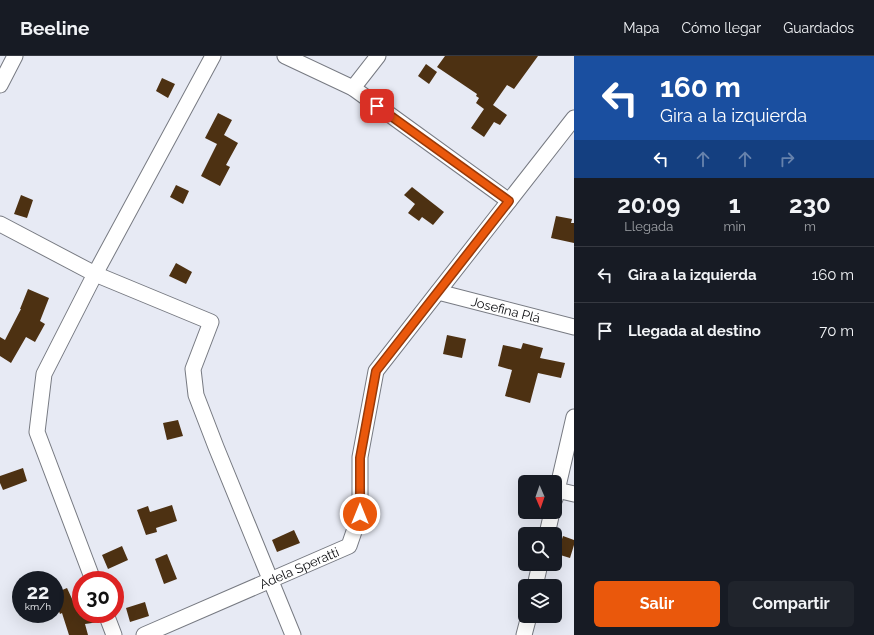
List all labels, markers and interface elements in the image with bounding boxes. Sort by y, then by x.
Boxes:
text: Beeline [20,17,89,39]
text: Mapa [623,20,659,36]
text: Cómo llegar [681,20,761,36]
text: Guardados [783,20,854,36]
text: 160 m [660,71,741,104]
icon: left [594,72,646,124]
pin [360,89,394,123]
icon: arrive [366,95,388,117]
text: Gira a la izquierda [660,105,807,126]
icon: left [650,148,672,170]
icon: ahead [692,148,714,170]
icon: ahead [734,148,756,170]
icon: right [776,148,798,170]
text: 20:09 [617,190,680,219]
text: 1 [729,190,741,219]
text: 230 [789,190,831,219]
text: Llegada [624,219,673,234]
text: min [724,219,746,234]
text: m [804,219,816,234]
icon: left [594,264,616,286]
text: Gira a la izquierda [628,266,757,284]
text: 160 m [812,266,854,284]
street label: Josefina Plá [469,294,542,326]
icon: arrive [594,320,616,342]
text: Llegada al destino [628,322,761,340]
text: 70 m [819,322,854,340]
north arrow [518,475,562,519]
map controls [518,475,562,623]
position arrow [339,493,381,535]
button: search [518,527,562,571]
street label: Adela Speratti [257,544,341,592]
speed limit sign: 30 [72,571,124,623]
button: layers [518,579,562,623]
text: 22 [27,580,49,604]
button: Salir [594,581,720,627]
button: Compartir [728,581,854,627]
text: km/h [25,601,51,612]

